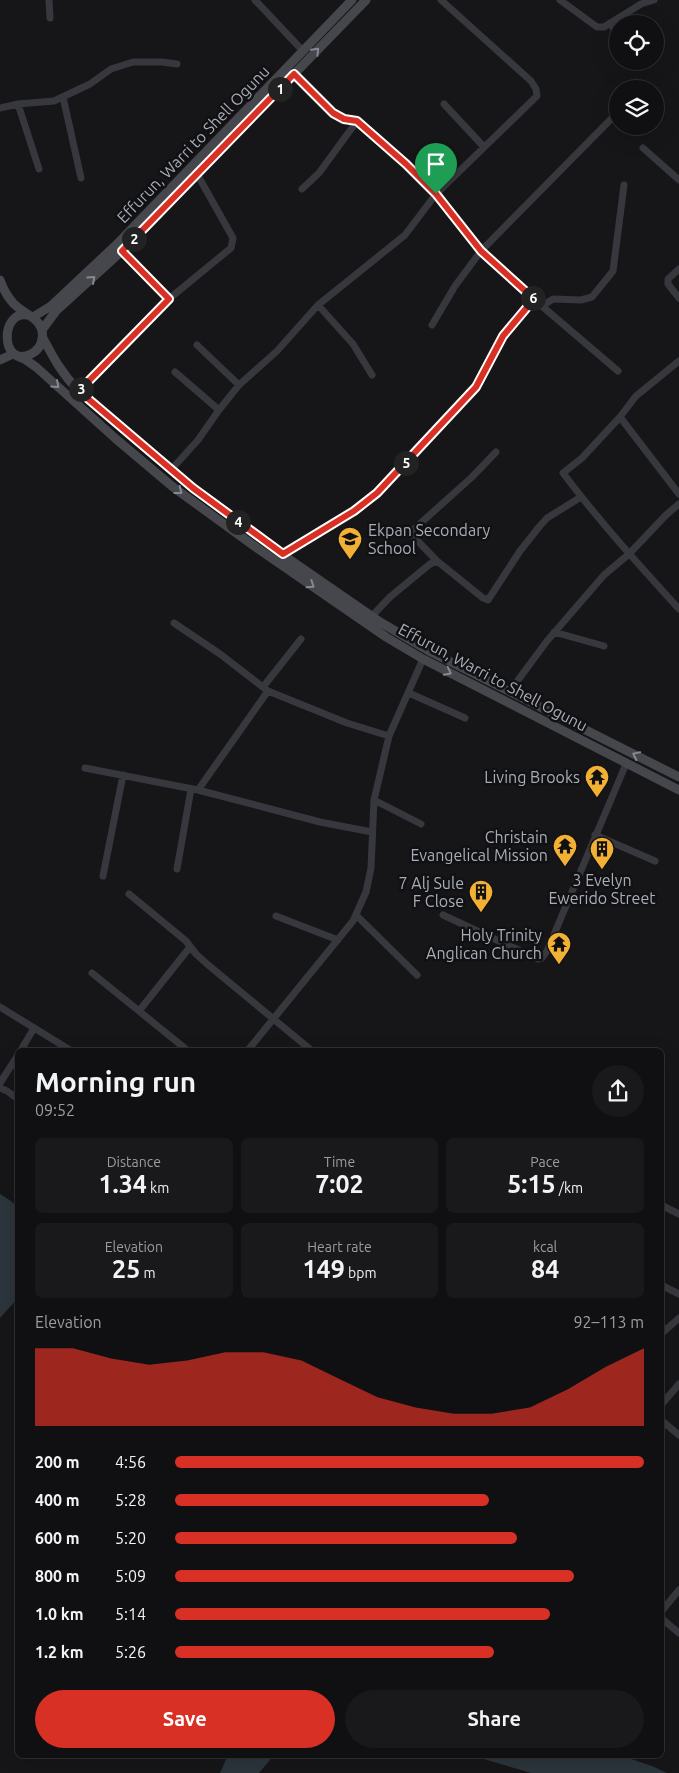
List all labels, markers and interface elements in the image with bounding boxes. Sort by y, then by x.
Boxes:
map controls [609,15,664,135]
button: locate [609,15,664,70]
one-way arrow [310,47,319,56]
street label: Effurun, Warri to Shell Ogunu [113,62,273,226]
pin: 1 [268,76,292,102]
button: layers [609,80,664,135]
text: 1 [277,81,284,97]
pin [415,143,457,194]
icon: arrive [422,150,450,178]
pin: 2 [122,226,146,252]
text: 2 [131,231,138,247]
one-way arrow [86,276,95,285]
pin: 6 [520,286,546,310]
text: 6 [530,290,537,306]
pin: 3 [68,376,94,402]
one-way arrow [50,379,59,388]
text: 3 [78,381,85,397]
pin: 5 [394,450,418,476]
text: 5 [403,455,410,471]
one-way arrow [173,485,183,494]
pin: 4 [226,510,250,534]
text: 4 [235,514,242,530]
place label: Ekpan Secondary School [368,521,491,557]
school or university icon: Ekpan Secondary School [337,526,363,560]
one-way arrow [306,579,315,588]
street label: Effurun, Warri to Shell Ogunu [395,619,591,735]
one-way arrow [443,666,452,676]
one-way arrow [632,751,641,761]
temple icon: Living Brooks [584,764,610,798]
place label: Living Brooks [484,768,580,786]
place label: Christain Evangelical Mission [410,828,548,864]
temple icon: Christain Evangelical Mission [552,833,578,867]
building icon: 3 Evelyn Ewerido Street [589,836,615,870]
place label: 3 Evelyn Ewerido Street [548,871,656,907]
place label: 7 Alj Sule F Close [399,874,464,910]
building icon: 7 Alj Sule F Close [468,879,494,913]
place label: Holy Trinity Anglican Church [426,926,542,962]
temple icon: Holy Trinity Anglican Church [546,931,572,965]
button: share [592,1065,644,1117]
text: Morning run [35,1066,196,1097]
text: 09:52 [35,1101,75,1119]
text: Distance [107,1154,161,1170]
text: Time [324,1154,355,1170]
text: Pace [530,1154,560,1170]
text: 1.34 [98,1170,147,1198]
text: 7:02 [315,1170,364,1198]
text: 5:15 [507,1170,556,1198]
text: km [147,1180,169,1196]
text: /km [556,1180,583,1196]
text: Elevation [105,1239,163,1255]
text: Heart rate [307,1239,372,1255]
text: kcal [533,1239,557,1255]
text: 25 [112,1255,140,1283]
text: 149 [303,1255,345,1283]
text: 84 [531,1255,559,1283]
text: m [140,1265,156,1281]
text: bpm [345,1265,376,1281]
text: Elevation [35,1313,102,1331]
text: 92–113 m [573,1313,644,1331]
text: 200 m [35,1453,80,1471]
text: 4:56 [115,1453,146,1471]
text: 400 m [35,1491,80,1509]
text: 5:28 [115,1491,146,1509]
text: 600 m [35,1529,80,1547]
text: 5:20 [115,1529,146,1547]
text: 800 m [35,1567,80,1585]
text: 5:09 [115,1567,146,1585]
text: 1.0 km [35,1605,84,1623]
text: 5:14 [115,1605,146,1623]
text: 1.2 km [35,1643,84,1661]
text: 5:26 [115,1643,146,1661]
button: Save [35,1690,335,1748]
button: Share [345,1690,644,1748]

